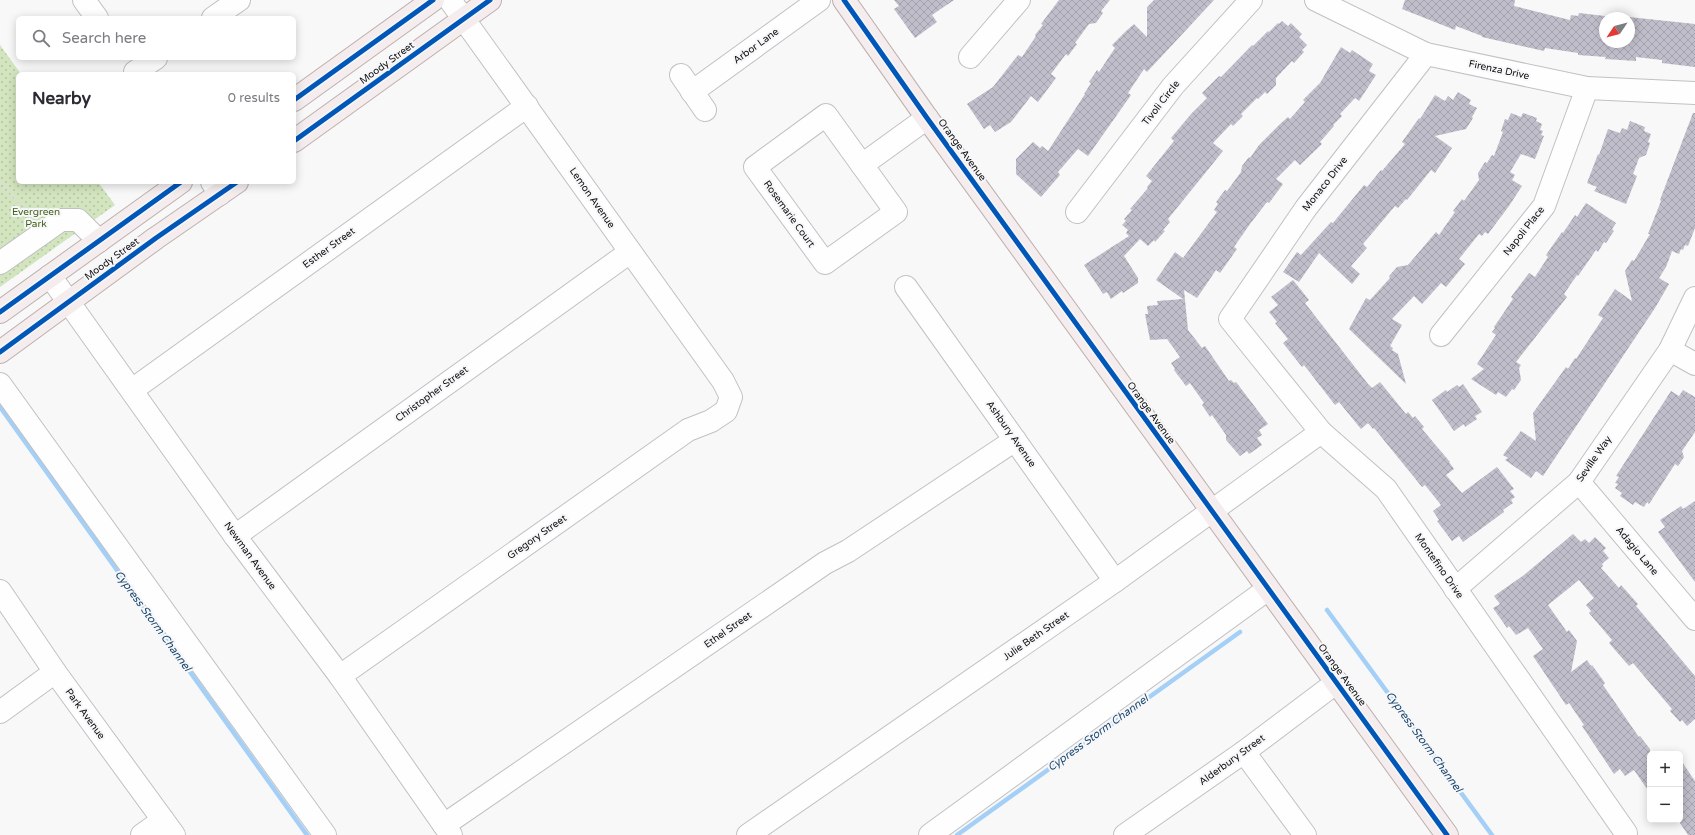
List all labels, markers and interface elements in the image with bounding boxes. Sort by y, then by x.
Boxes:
north arrow [1599,12,1635,48]
search box [16,16,296,60]
street label: Arbor Lane [731,25,781,66]
icon: search [30,27,52,49]
text: Search here [62,29,146,47]
street label: Moody Street [357,39,417,87]
street label: Firenza Drive [1468,58,1531,82]
street label: Tivoli Circle [1140,78,1183,128]
text: Nearby [32,88,91,109]
text: 0 results [228,90,280,106]
street label: Orange Avenue [935,117,989,184]
street label: Monaco Drive [1300,154,1350,214]
street label: Lemon Avenue [567,165,618,231]
street label: Rosemarie Court [761,178,817,250]
street label: Napoli Place [1501,204,1547,258]
park label: Evergreen Park [12,206,60,230]
street label: Esther Street [301,225,358,271]
street label: Moody Street [82,235,142,283]
street label: Christopher Street [393,363,471,424]
street label: Orange Avenue [1124,380,1178,447]
street label: Ashbury Avenue [984,398,1039,470]
street label: Seville Way [1574,433,1615,484]
street label: Gregory Street [505,512,569,562]
street label: Newman Avenue [221,520,279,592]
street label: Adagio Lane [1613,524,1661,578]
street label: Montefino Drive [1412,531,1466,601]
water label: Cypress Storm Channel [112,568,195,675]
street label: Ethel Street [702,609,754,651]
street label: Julie Beth Street [1001,609,1071,663]
street label: Orange Avenue [1315,642,1369,709]
street label: Park Avenue [63,686,108,742]
water label: Cypress Storm Channel [1383,689,1466,796]
water label: Cypress Storm Channel [1045,691,1152,774]
street label: Alderbury Street [1197,732,1267,788]
map controls [1647,751,1683,823]
button: + [1647,751,1683,787]
button: − [1647,787,1683,823]

